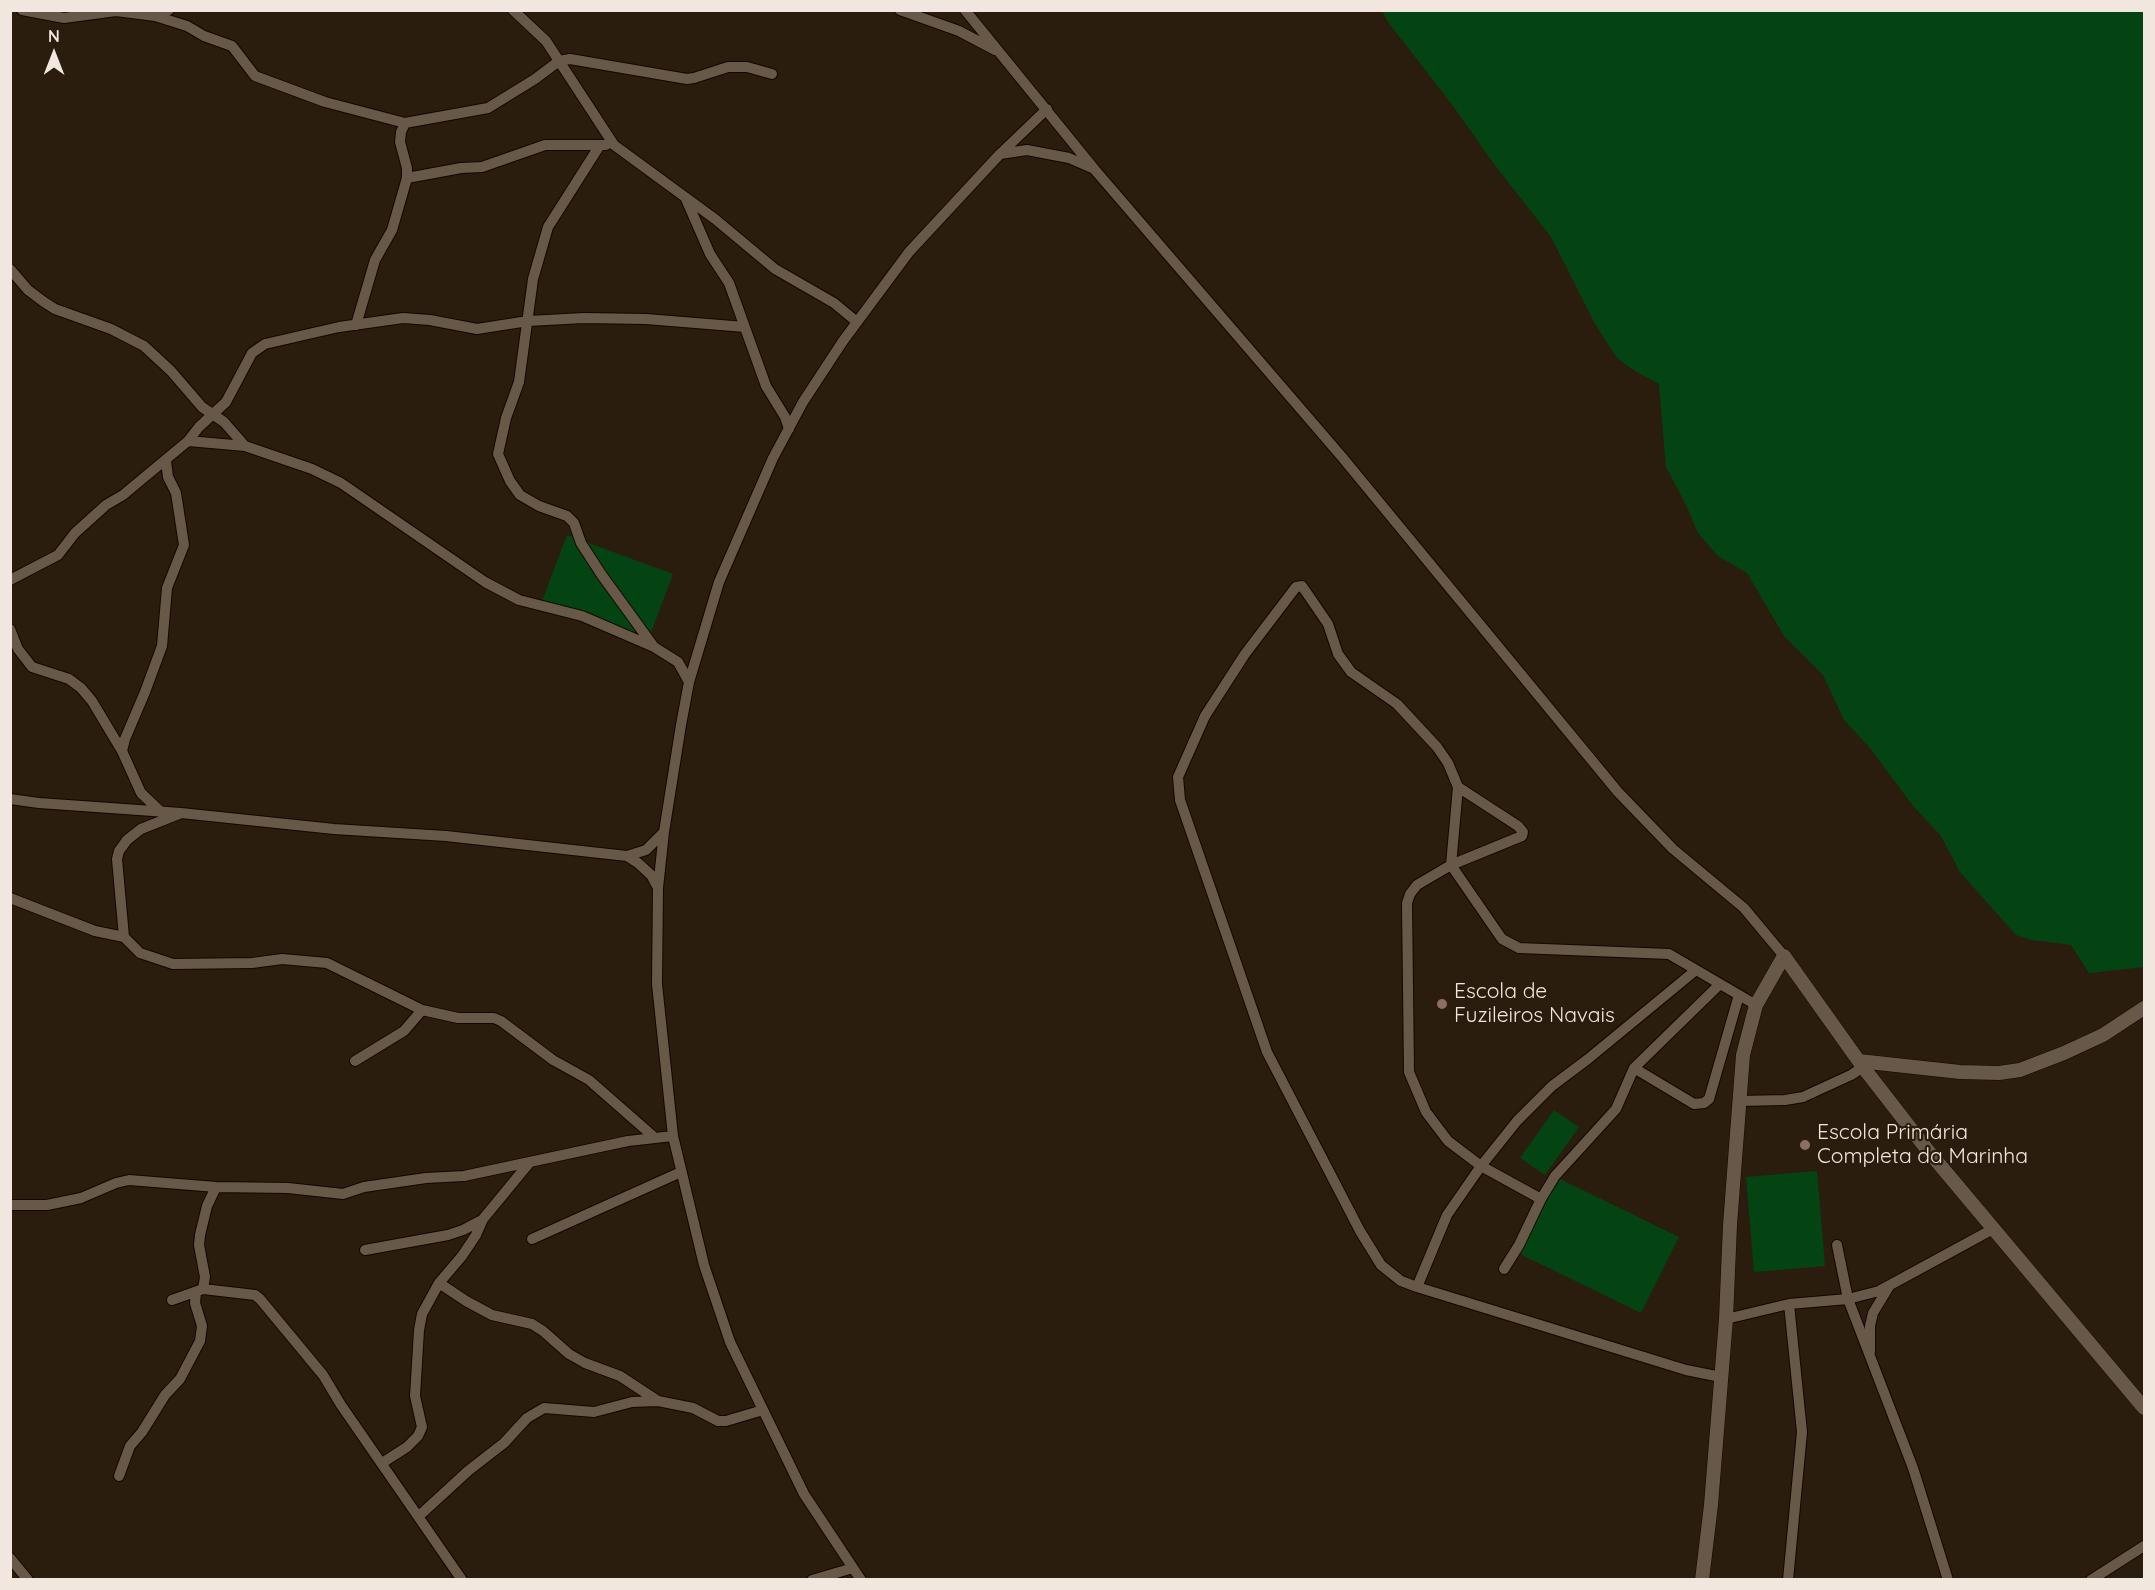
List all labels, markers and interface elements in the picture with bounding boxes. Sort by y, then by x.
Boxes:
north arrow [24,24,84,84]
text: N [48,26,60,46]
place label: Escola de Fuzileiros Navais [1454,979,1615,1029]
marker: Escola de Fuzileiros Navais [1435,997,1449,1011]
place label: Escola Primária Completa da Marinha [1817,1120,2028,1170]
marker: Escola Primária Completa da Marinha [1798,1138,1812,1152]

